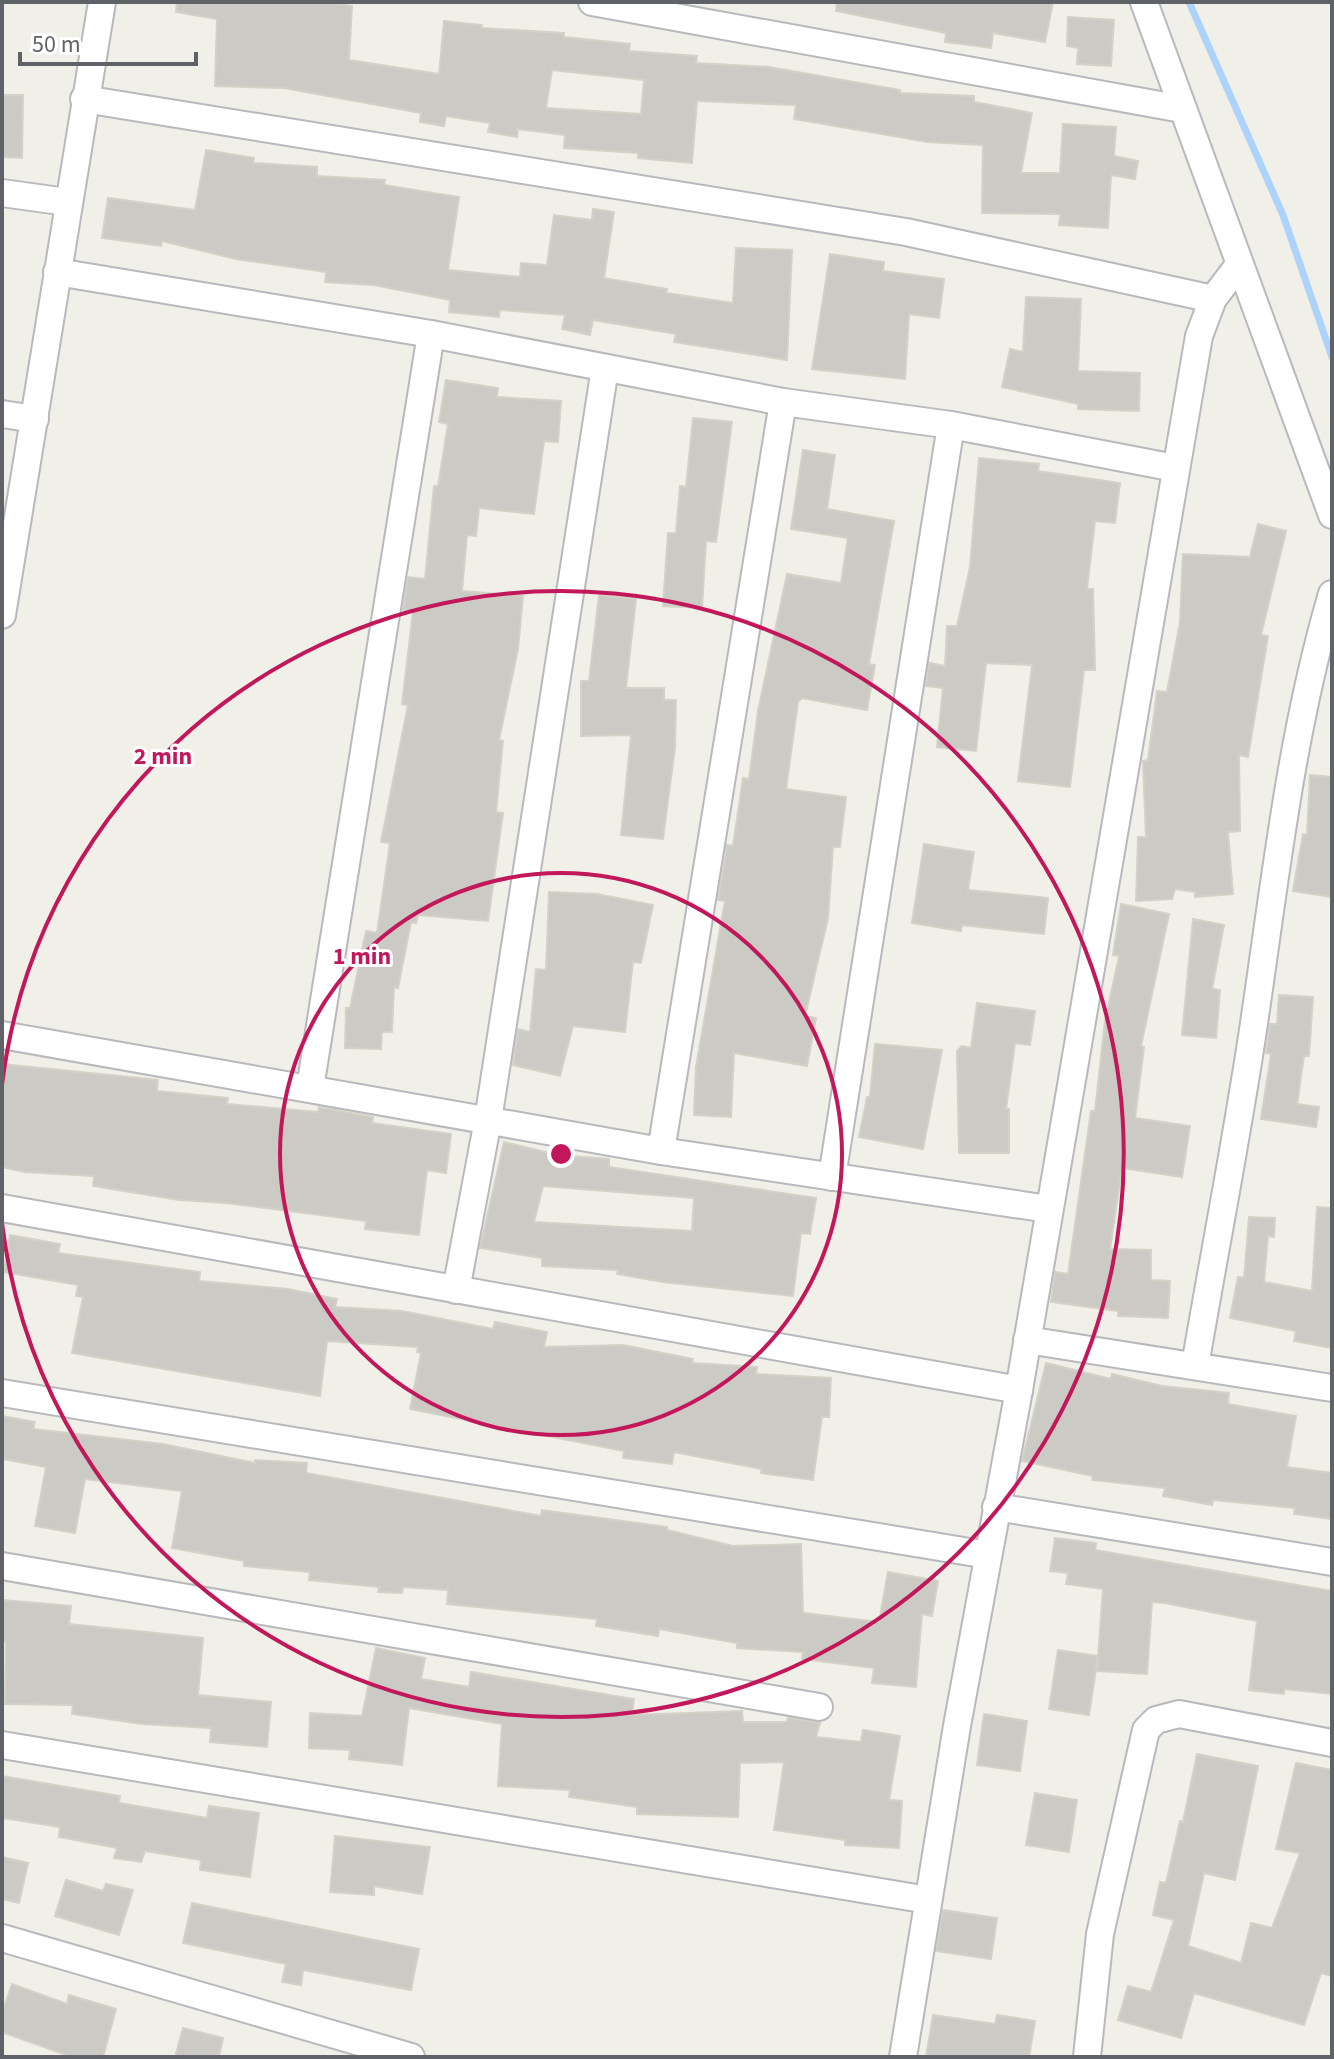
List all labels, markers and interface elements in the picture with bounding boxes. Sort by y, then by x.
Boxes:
scale bar [20,16,196,66]
text: 50 m [32,27,81,62]
text: 2 min [134,739,192,774]
text: 1 min [333,939,391,974]
centre of rings [547,1140,575,1168]

